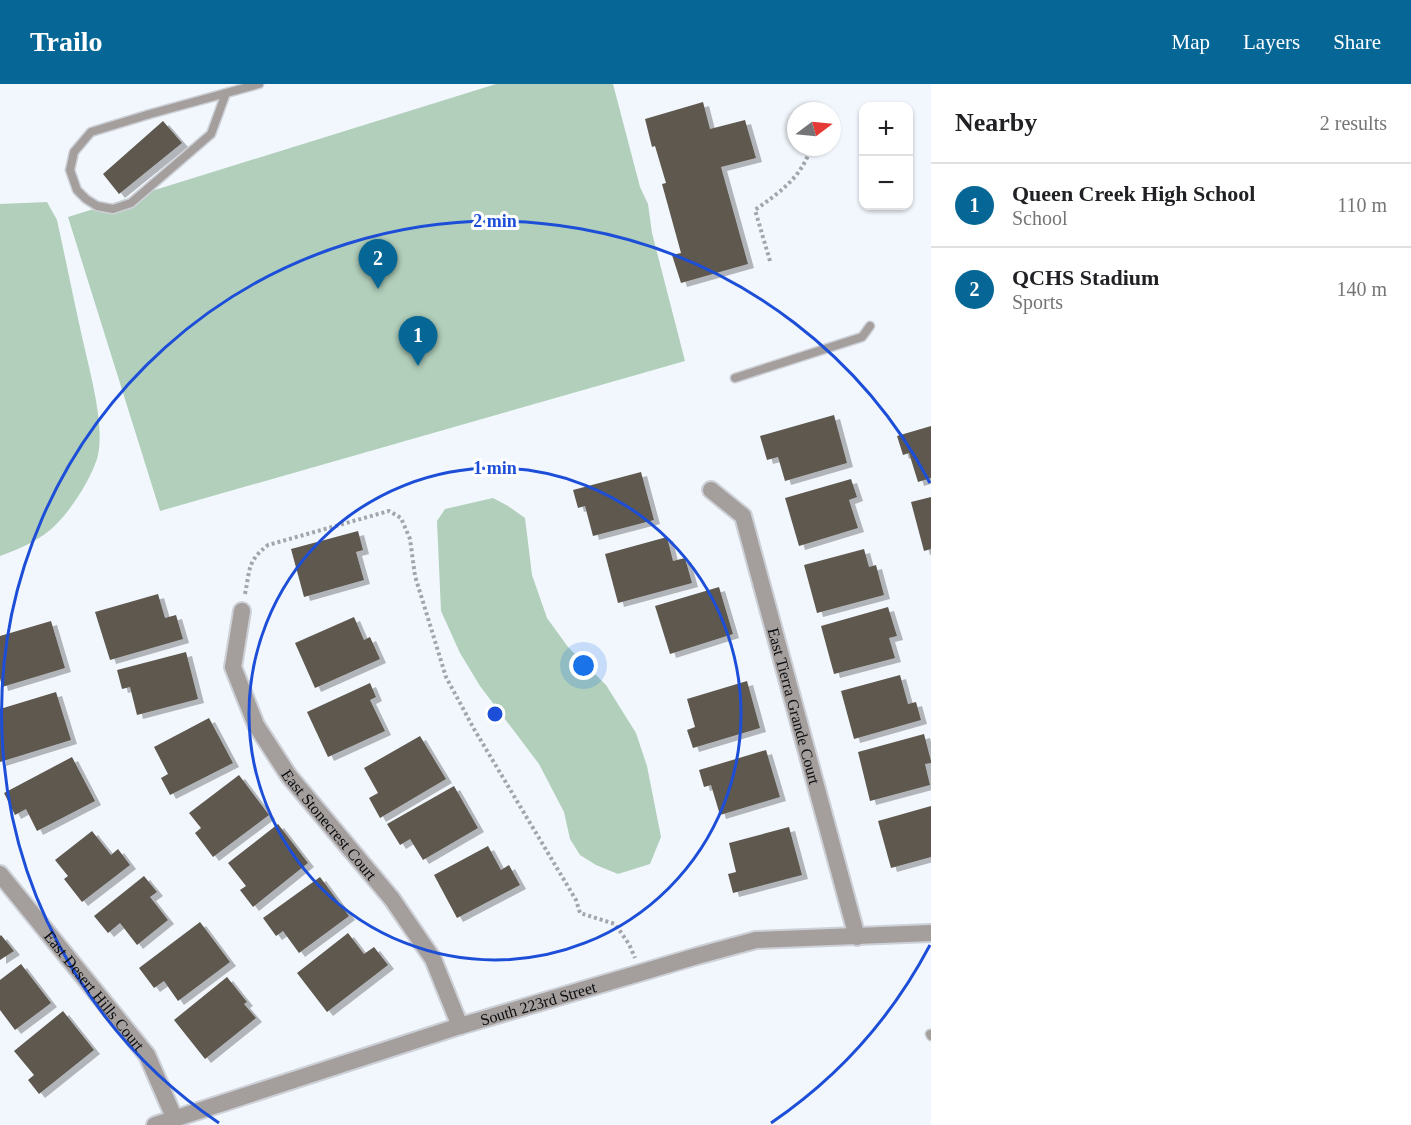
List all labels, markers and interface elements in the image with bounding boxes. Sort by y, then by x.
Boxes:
text: Trailo [30,26,103,57]
text: Map [1172,30,1210,54]
text: Layers [1243,30,1300,54]
text: Share [1333,30,1381,54]
north arrow [787,102,841,156]
map controls [859,102,913,210]
button: + [859,102,913,156]
text: Nearby [955,108,1037,137]
text: 2 results [1320,112,1387,134]
button: − [859,156,913,210]
text: Queen Creek High School [1012,181,1255,206]
text: 1 [970,194,980,216]
text: 110 m [1337,194,1387,216]
text: School [1012,207,1068,229]
text: 2 min [473,211,517,231]
pin: 2 [358,240,398,289]
text: QCHS Stadium [1012,265,1159,290]
text: 2 [970,278,980,300]
text: 140 m [1336,278,1387,300]
text: Sports [1012,291,1063,313]
pin: 1 [398,316,438,366]
text: 1 min [473,458,517,478]
street label: East Tierra Grande Court [765,626,823,787]
your location [569,651,598,680]
centre of rings [485,704,505,724]
street label: East Stonecrest Court [278,766,381,884]
street label: East Desert Hills Court [41,928,148,1054]
street label: South 223rd Street [478,978,599,1029]

